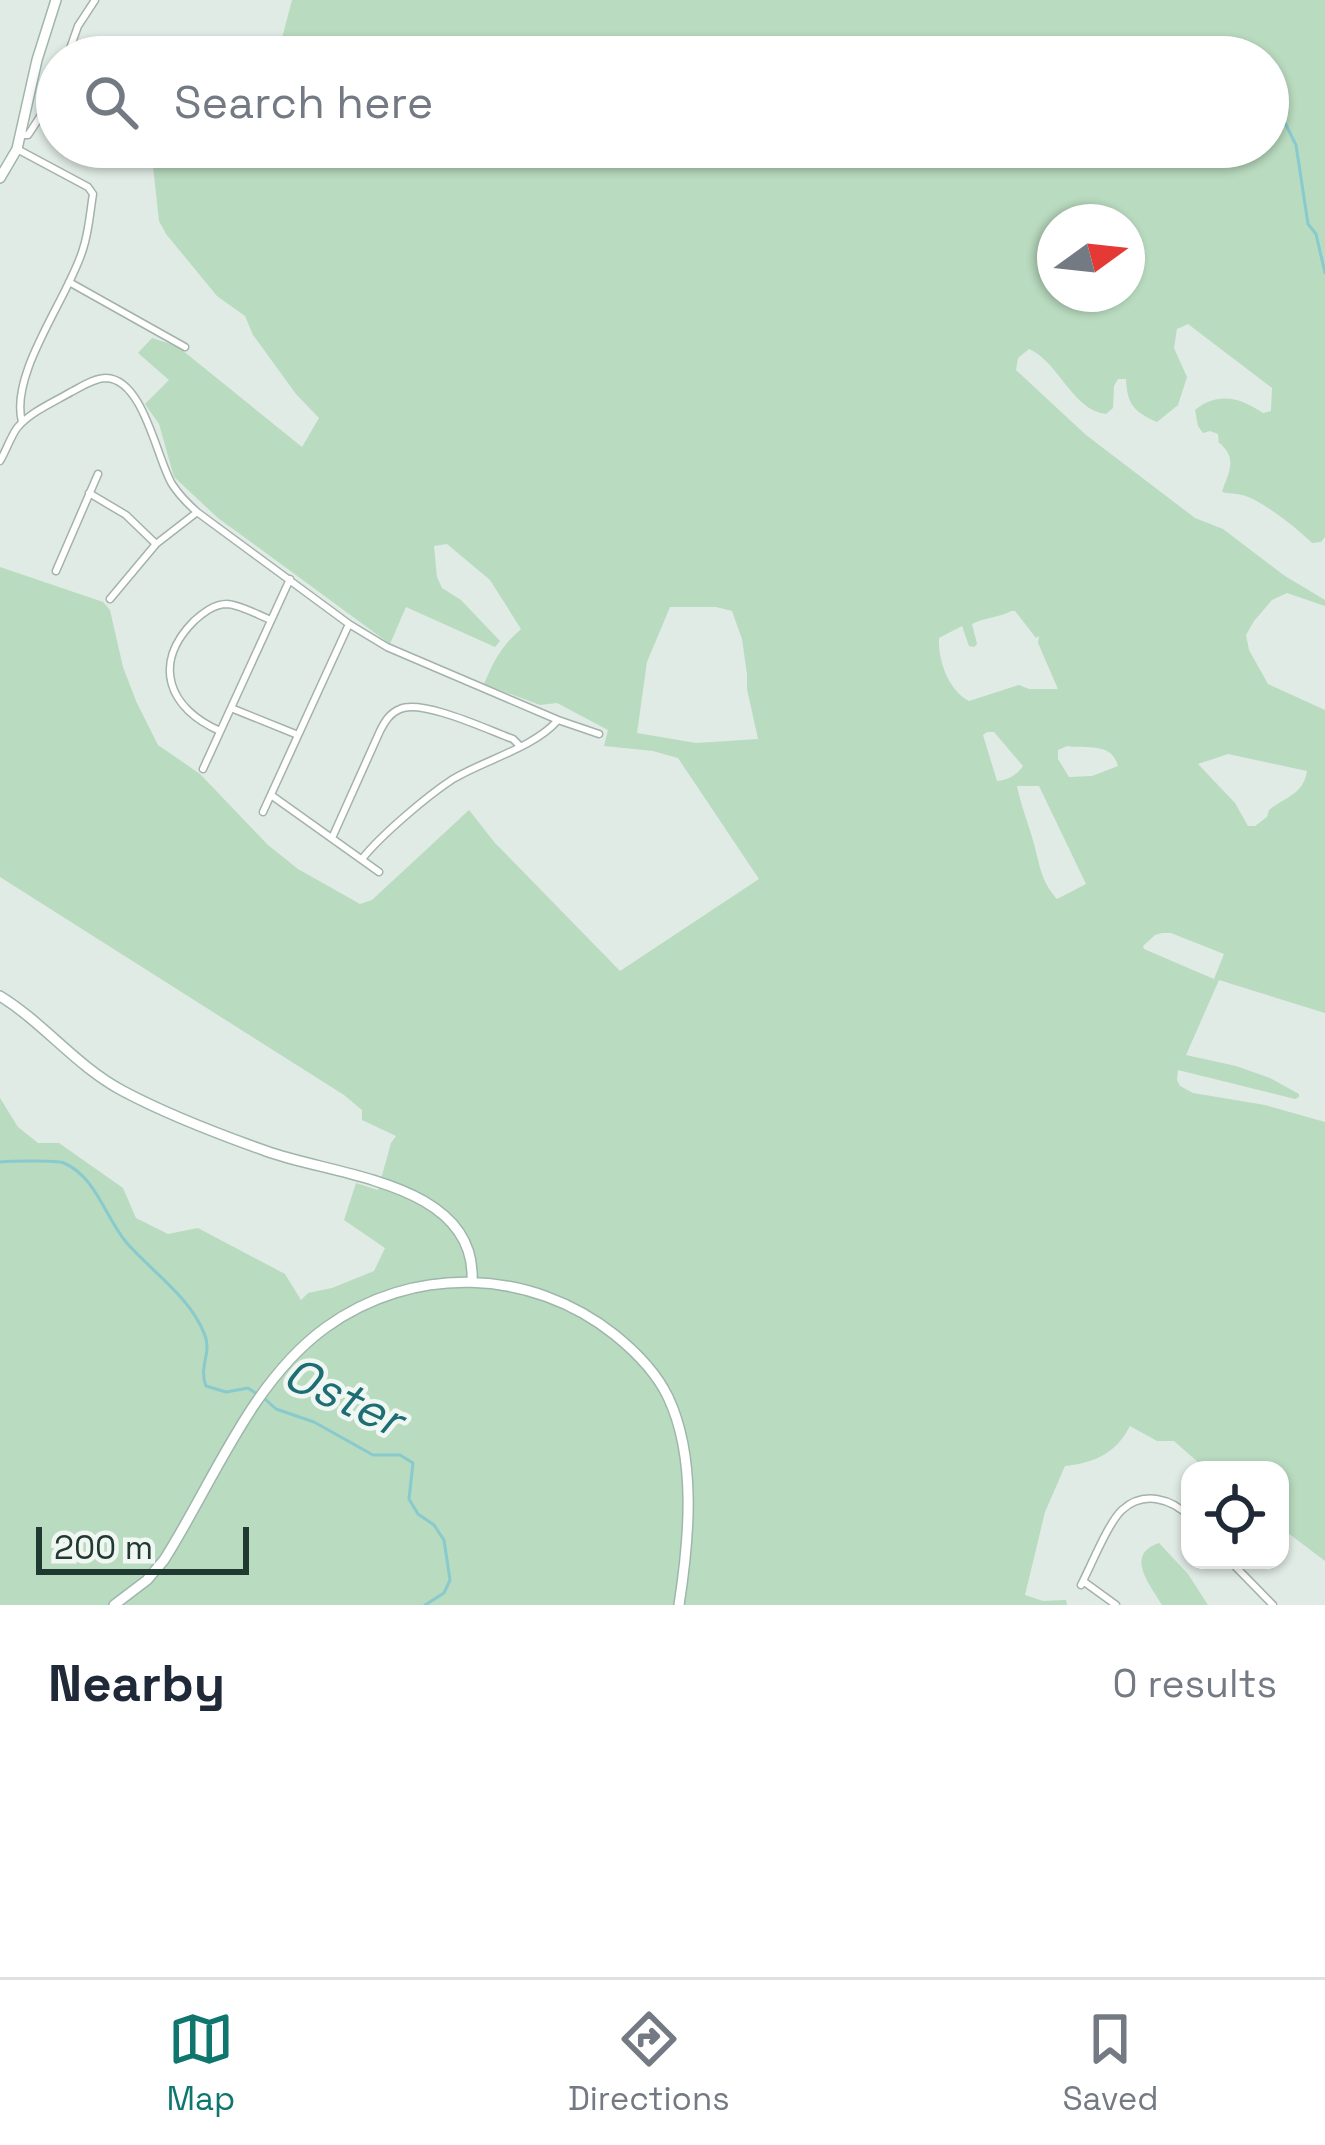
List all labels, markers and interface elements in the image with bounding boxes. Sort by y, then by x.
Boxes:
search box [36,36,1289,168]
icon: search [78,69,144,135]
text: Search here [174,74,433,131]
north arrow [1037,204,1145,312]
water label: Oster [274,1342,418,1452]
map controls [1181,1461,1289,1569]
button: locate [1181,1461,1289,1569]
scale bar [36,1521,249,1574]
text: 200 m [54,1527,153,1569]
text: Nearby [48,1651,225,1716]
text: 0 results [1112,1659,1277,1708]
tab: Map [166,2006,235,2120]
tab: Directions [568,2006,730,2120]
tab: Saved [1062,2006,1159,2120]

